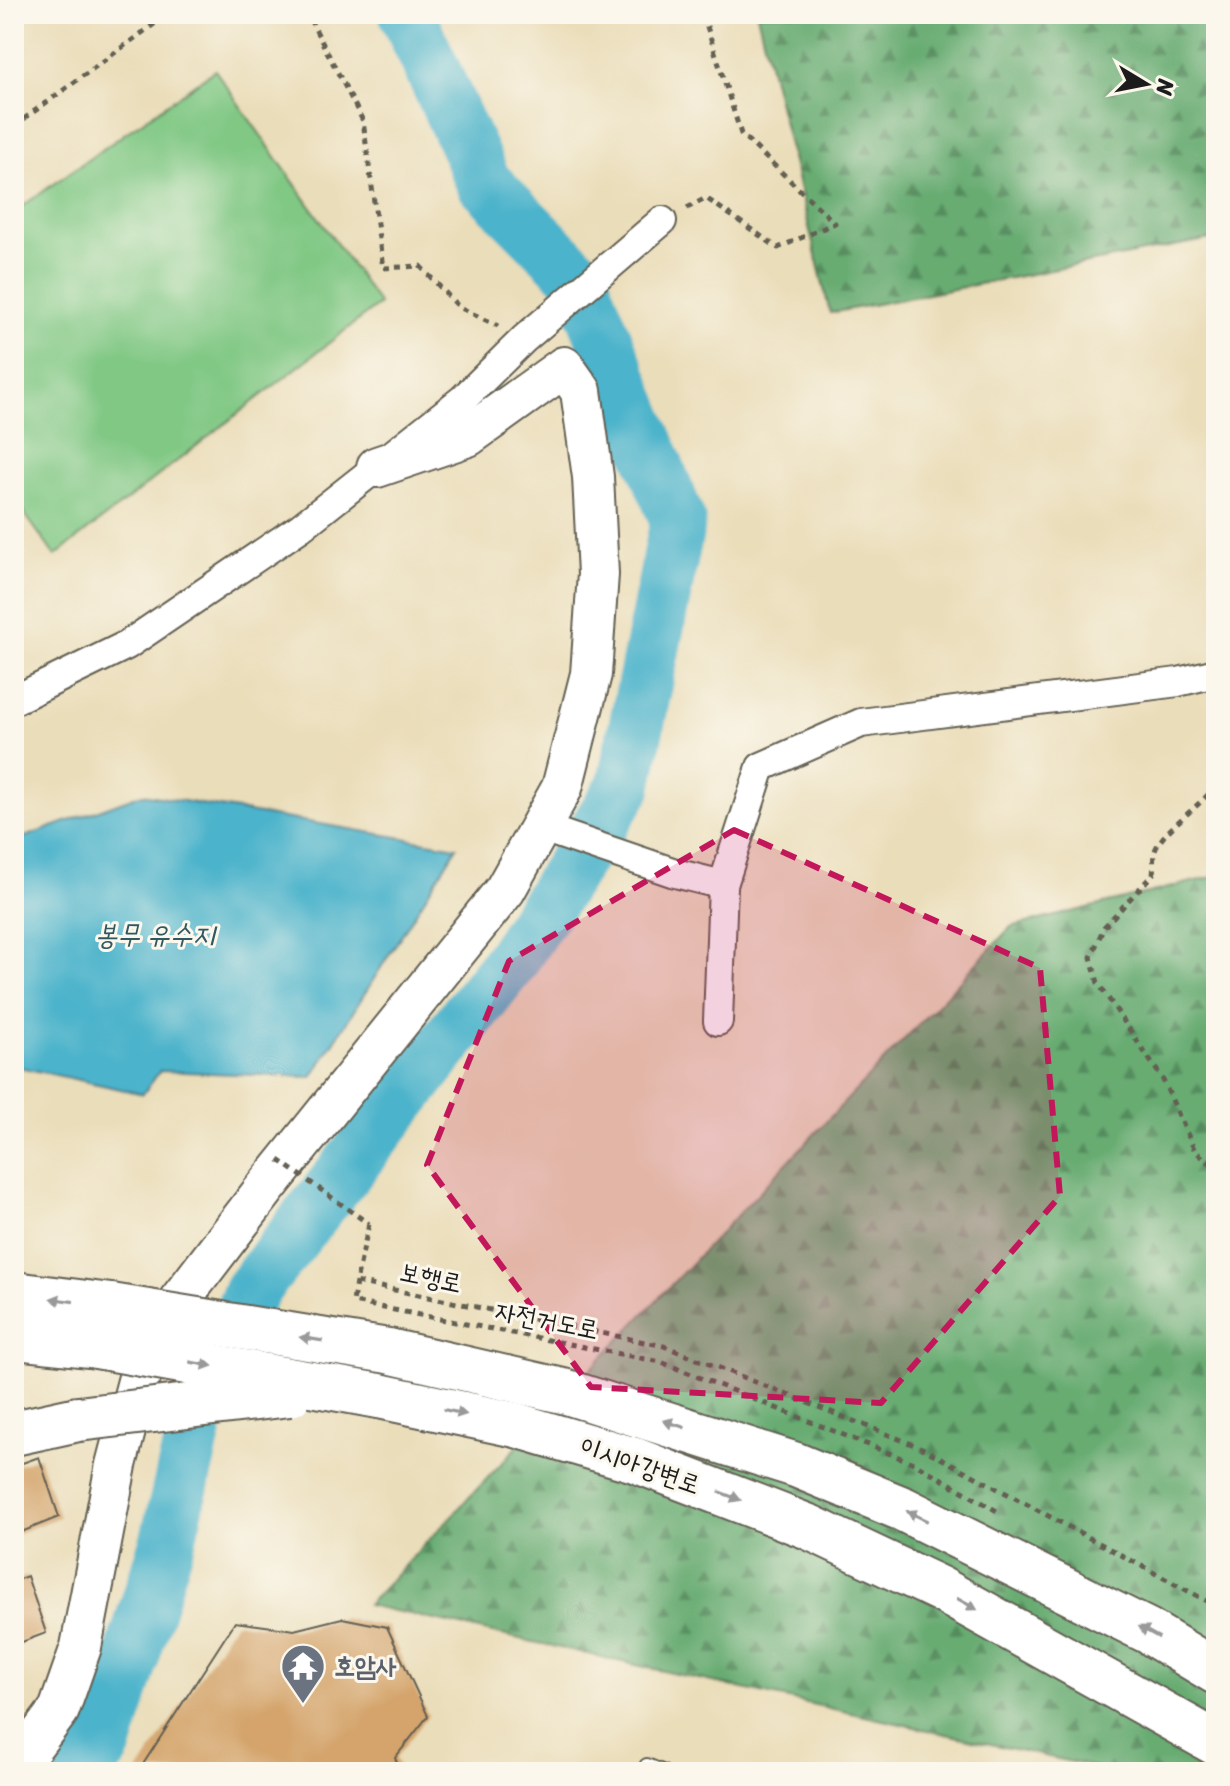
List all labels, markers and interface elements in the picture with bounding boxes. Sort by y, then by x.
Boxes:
north arrow [1106,44,1186,124]
text: N [1145,76,1186,99]
water label: 봉무 유수지 [95,910,217,959]
street label: 보행로 [396,1248,466,1306]
street label: 자전거도로 [491,1287,603,1353]
one-way arrow [49,1293,74,1306]
one-way arrow [298,1332,323,1344]
one-way arrow [189,1359,214,1371]
one-way arrow [443,1406,468,1419]
one-way arrow [661,1418,685,1430]
street label: 이시아강변로 [573,1423,707,1507]
one-way arrow [718,1490,742,1503]
one-way arrow [905,1509,928,1523]
one-way arrow [955,1597,978,1611]
one-way arrow [1138,1625,1161,1639]
temple icon: 호암사 [279,1642,327,1705]
place label: 호암사 [334,1643,397,1689]

